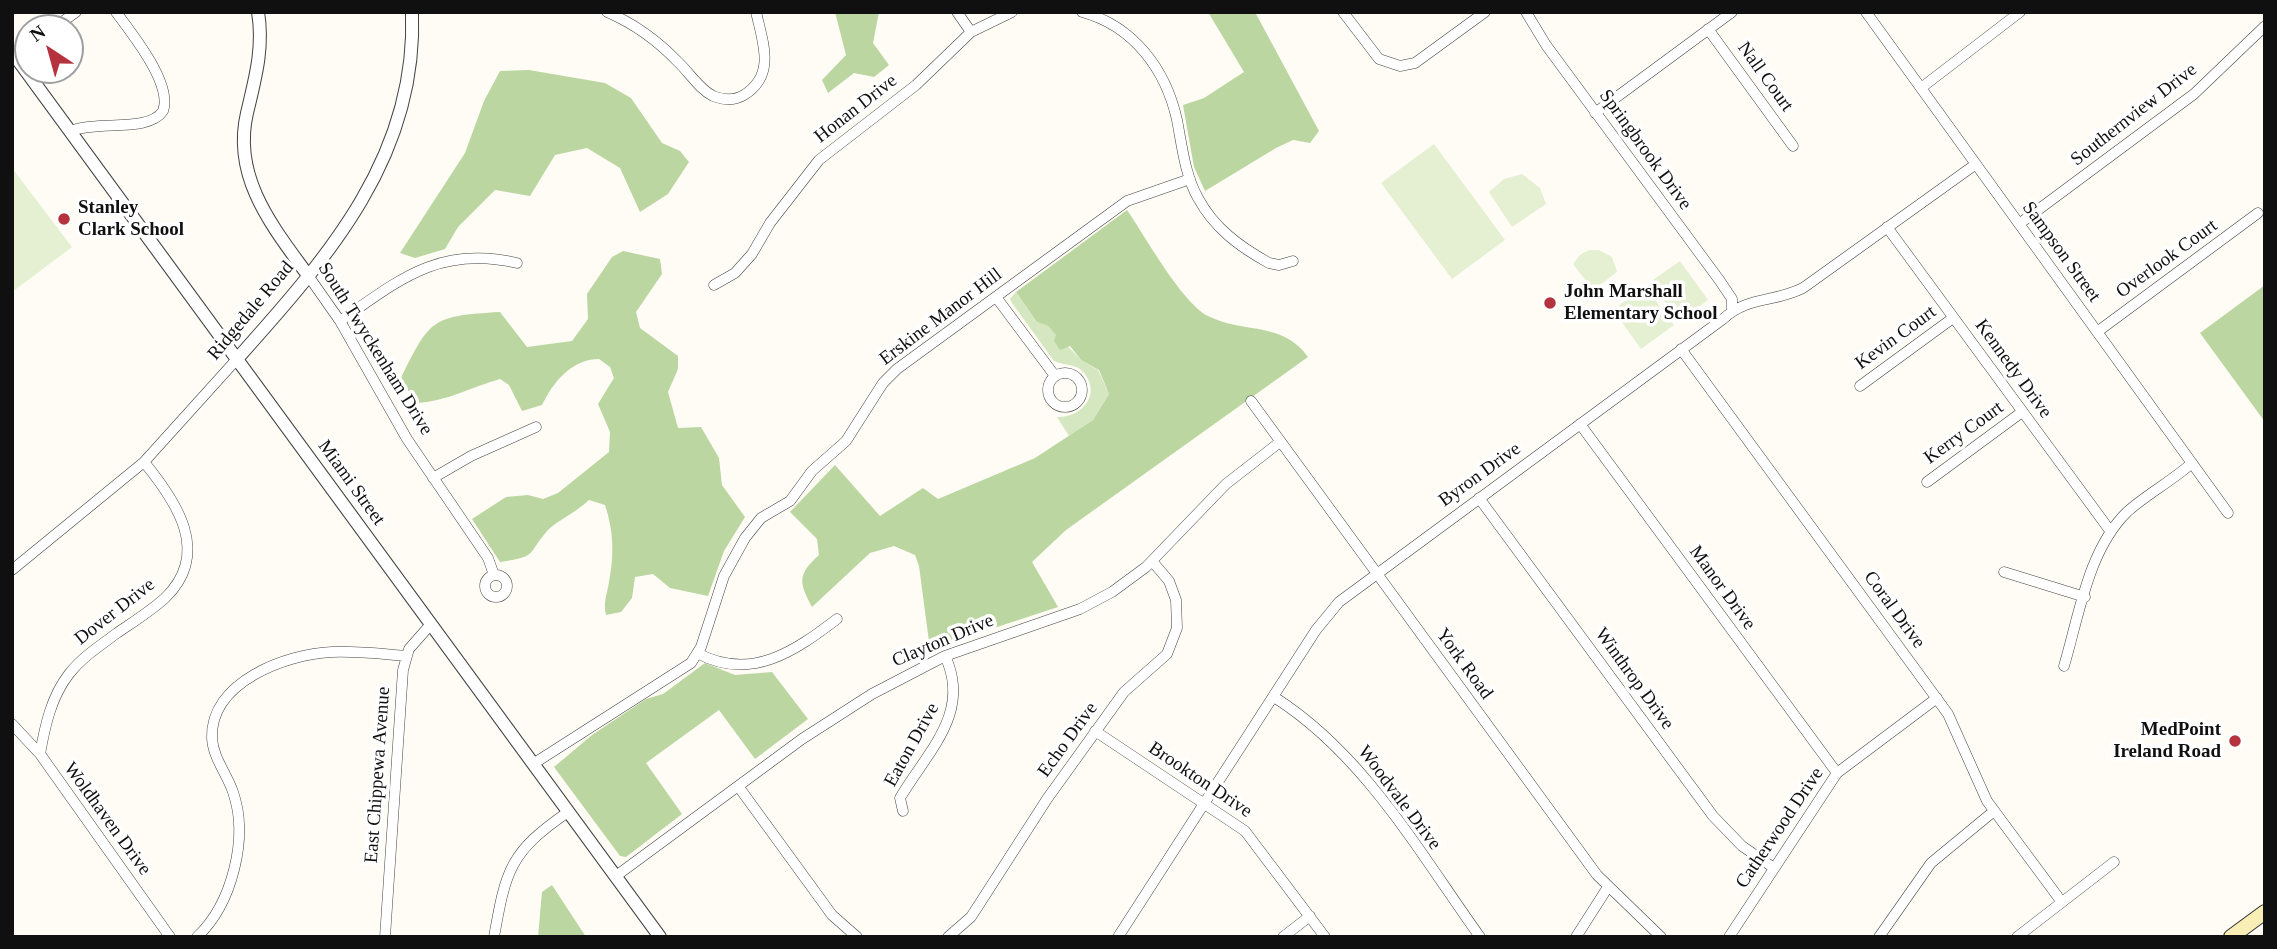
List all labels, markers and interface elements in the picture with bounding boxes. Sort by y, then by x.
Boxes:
north arrow [14,14,84,84]
text: N [26,21,49,46]
street label: Nall Court [1732,38,1798,116]
street label: Southernview Drive [2066,59,2202,171]
street label: Honan Drive [810,70,902,148]
street label: Springbrook Drive [1594,85,1696,215]
place label: Stanley Clark School [78,197,184,241]
street label: Sampson Street [2017,197,2105,307]
marker: Stanley Clark School [56,211,72,227]
street label: Overlook Court [2112,215,2222,303]
street label: Ridgedale Road [203,257,299,365]
street label: South Twyckenham Drive [313,258,437,440]
street label: Erskine Manor Hill [875,263,1007,371]
place label: John Marshall Elementary School [1564,281,1718,325]
marker: John Marshall Elementary School [1542,295,1558,311]
street label: Kevin Court [1851,301,1941,375]
street label: Kennedy Drive [1970,315,2056,423]
street label: Kerry Court [1920,397,2008,469]
street label: Miami Street [312,436,390,530]
street label: Byron Drive [1435,438,1525,512]
street label: Manor Drive [1684,541,1760,635]
street label: Coral Drive [1858,567,1930,653]
street label: Dover Drive [70,574,160,650]
street label: Clayton Drive [889,609,997,673]
street label: York Road [1431,624,1497,704]
street label: Winthrop Drive [1589,624,1679,734]
street label: East Chippewa Avenue [360,686,396,864]
street label: Echo Drive [1033,698,1103,782]
street label: Eaton Drive [880,699,944,791]
place label: MedPoint Ireland Road [2113,719,2221,763]
marker: MedPoint Ireland Road [2227,733,2243,749]
street label: Brookton Drive [1144,737,1256,823]
street label: Woodvale Drive [1352,741,1446,855]
street label: Woldhaven Drive [58,758,156,880]
street label: Catherwood Drive [1731,763,1829,893]

